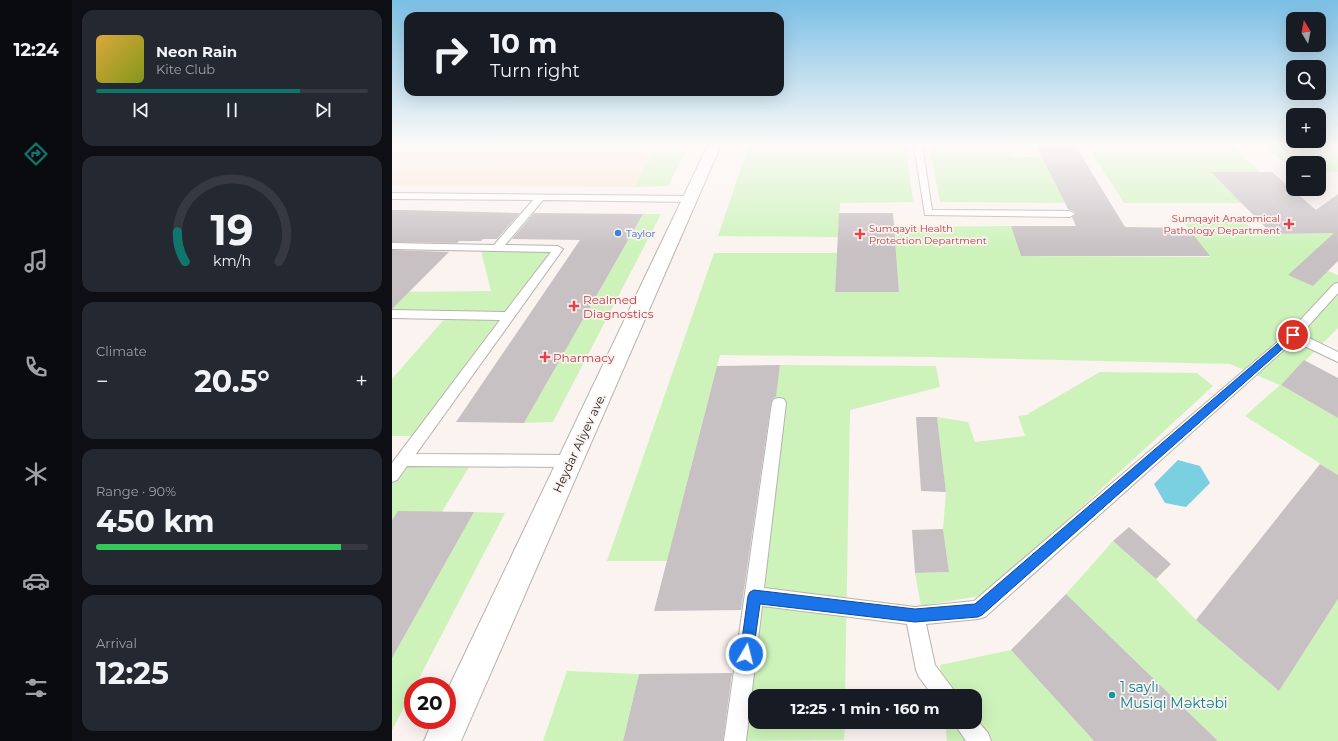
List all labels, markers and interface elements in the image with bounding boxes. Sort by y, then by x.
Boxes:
north arrow [1286,12,1326,52]
map controls [1286,12,1326,196]
text: 10 m [490,26,557,60]
icon: right [424,28,476,80]
text: 12:24 [13,39,59,61]
text: Neon Rain [156,42,237,61]
text: Turn right [490,60,580,82]
button: search [1286,60,1326,100]
text: Kite Club [156,61,215,77]
icon: previous [130,99,152,121]
icon: pause [221,99,243,121]
icon: next [312,99,334,121]
button: + [1286,108,1326,148]
icon: directions [22,140,50,168]
button: − [1286,156,1326,196]
text: 19 [211,205,253,255]
place label: Sumqayit Anatomical Pathology Department [1164,212,1280,237]
marker: Sumqayit Anatomical Pathology Department [1283,218,1295,230]
place label: Sumqayit Health Protection Department [869,222,987,247]
place label: Taylor [626,227,656,240]
marker: Taylor [613,228,623,238]
marker: Sumqayit Health Protection Department [854,228,866,240]
icon: music [22,247,50,275]
text: km/h [213,252,251,270]
place label: Realmed Diagnostics [583,292,654,321]
marker: Realmed Diagnostics [568,300,580,312]
pin [1276,318,1310,352]
icon: arrive [1282,324,1304,346]
text: Climate [96,343,147,359]
place label: Pharmacy [553,350,615,365]
marker: Pharmacy [540,352,550,362]
icon: phone [22,353,50,381]
text: 20.5° [194,363,270,400]
text: − [96,368,109,395]
text: + [355,368,368,395]
street label: Heydar Aliyev ave. [549,391,609,495]
icon: climate [22,460,50,488]
text: Range · 90% [96,483,176,499]
text: 450 km [96,503,214,540]
icon: car [22,567,50,595]
position arrow [725,633,767,675]
text: Arrival [96,635,137,651]
text: 12:25 [96,655,169,692]
icon: filters [22,674,50,702]
speed limit sign: 20 [404,677,456,729]
place label: 1 saylı Musiqi Məktəbi [1120,678,1228,712]
marker: 1 saylı Musiqi Məktəbi [1107,690,1117,700]
text: 12:25 · 1 min · 160 m [791,699,939,718]

